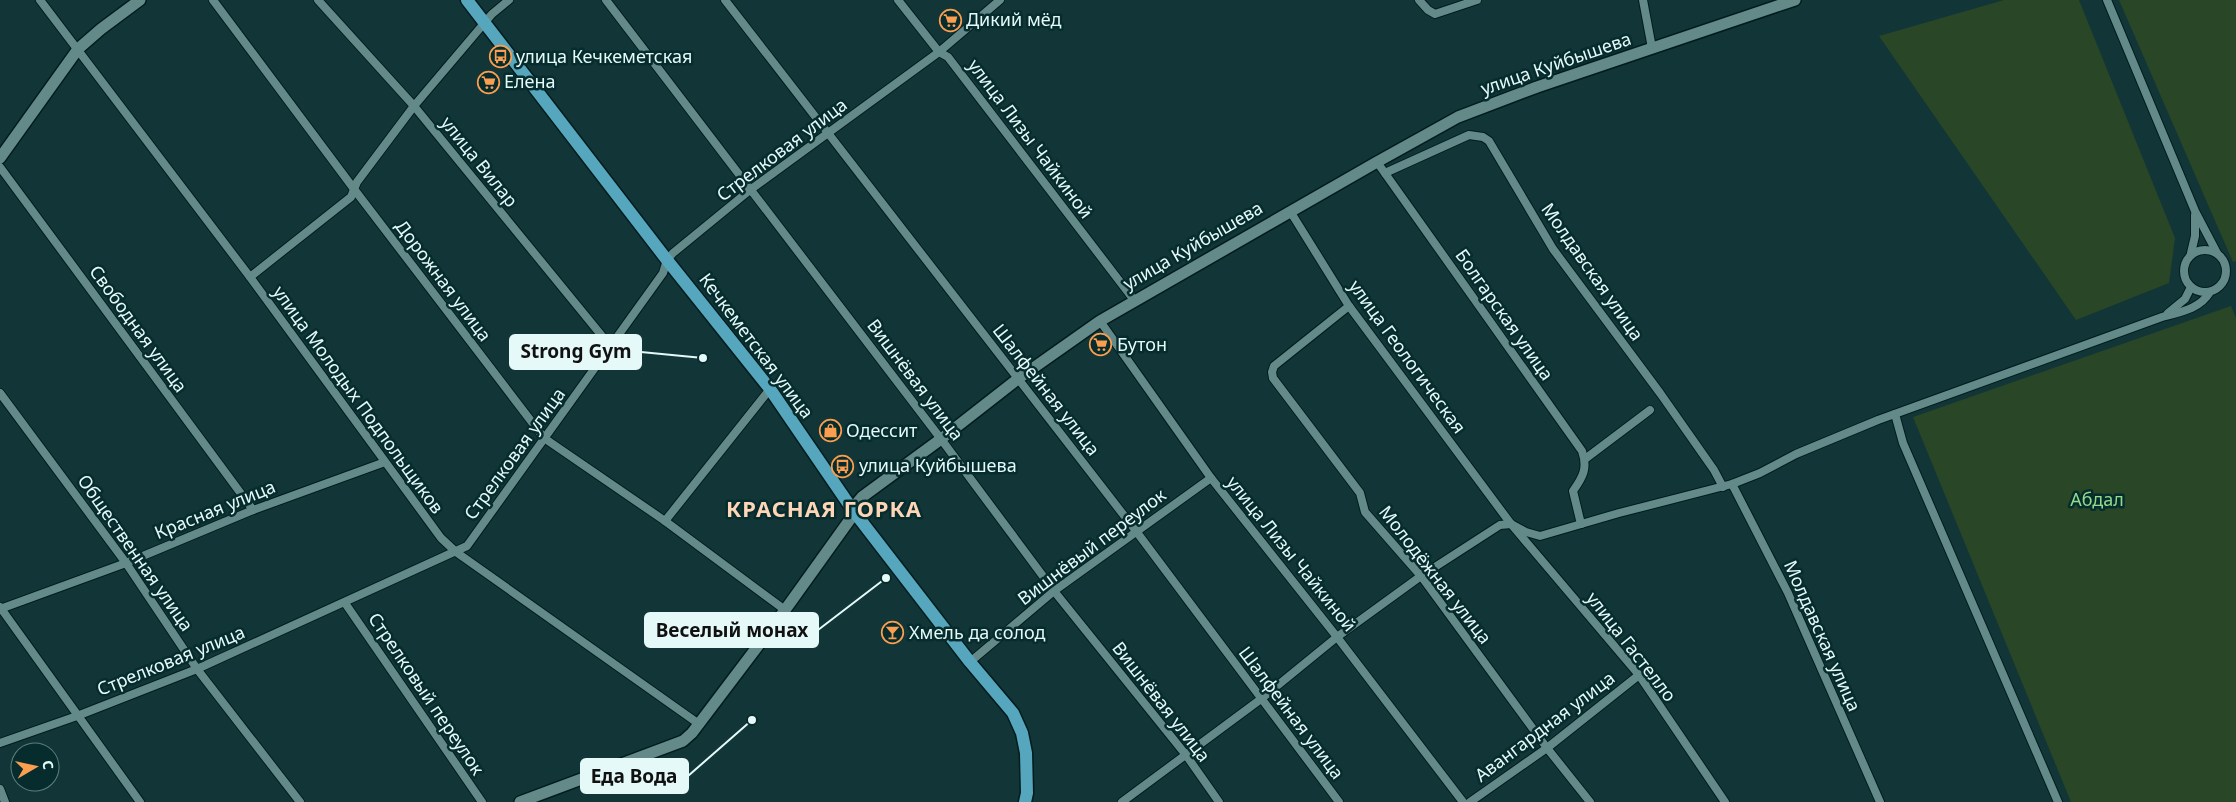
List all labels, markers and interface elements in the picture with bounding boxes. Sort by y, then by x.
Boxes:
place label: Дикий мёд [966,7,1061,31]
supermarket icon: Дикий мёд [938,8,962,32]
street label: улица Куйбышева [1477,26,1634,100]
place label: улица Кечкеметская [516,44,692,68]
bus stop icon: улица Кечкеметская [488,45,512,69]
street label: улица Лизы Чайкиной [963,54,1099,223]
place label: Елена [504,69,556,93]
supermarket icon: Елена [476,70,500,94]
street label: Стрелковая улица [711,92,852,206]
street label: улица Вилар [436,111,524,212]
street label: улица Куйбышева [1118,195,1267,295]
street label: Молдавская улица [1536,198,1649,345]
street label: Дорожная улица [390,215,497,346]
street label: Болгарская улица [1450,244,1559,385]
street label: Свободная улица [85,260,193,397]
street label: Кечкеметская улица [694,268,819,423]
street label: улица Геологическая [1344,275,1472,438]
street label: улица Молодых Подпольщиков [268,281,450,518]
street label: Вишнёвая улица [862,314,969,445]
street label: Шалфейная улица [988,319,1106,460]
place label: Бутон [1117,332,1167,356]
supermarket icon: Бутон [1089,333,1113,357]
callout: Strong Gym [510,335,641,369]
text: Strong Gym [520,338,632,364]
street label: Стрелковая улица [458,383,570,524]
place label: Одессит [846,418,918,442]
shop icon: Одессит [818,419,842,443]
place label: улица Куйбышева [859,453,1017,477]
bus stop icon: улица Куйбышева [831,454,855,478]
street label: Общественная улица [73,469,199,636]
street label: улица Лизы Чайкиной [1222,471,1362,636]
street label: Красная улица [151,474,279,544]
street label: Вишнёвый переулок [1012,482,1171,610]
park label: Абдал [2070,487,2124,511]
district label: КРАСНАЯ ГОРКА [726,493,922,523]
street label: Молодёжная улица [1374,500,1497,649]
street label: Молдавская улица [1779,556,1867,715]
street label: улица Гастелло [1581,587,1682,706]
street label: Стрелковый переулок [363,608,490,780]
callout: Веселый монах [645,613,818,647]
text: Веселый монах [656,617,808,643]
street label: Стрелковая улица [93,619,248,701]
place label: Хмель да солод [909,620,1045,644]
bar icon: Хмель да солод [881,621,905,645]
street label: Вишнёвая улица [1107,636,1216,766]
street label: Шалфейная улица [1234,641,1350,784]
street label: Авангардная улица [1470,666,1619,787]
north arrow [10,742,60,792]
text: С [38,759,58,771]
callout: Еда Вода [581,759,688,793]
text: Еда Вода [591,763,677,789]

